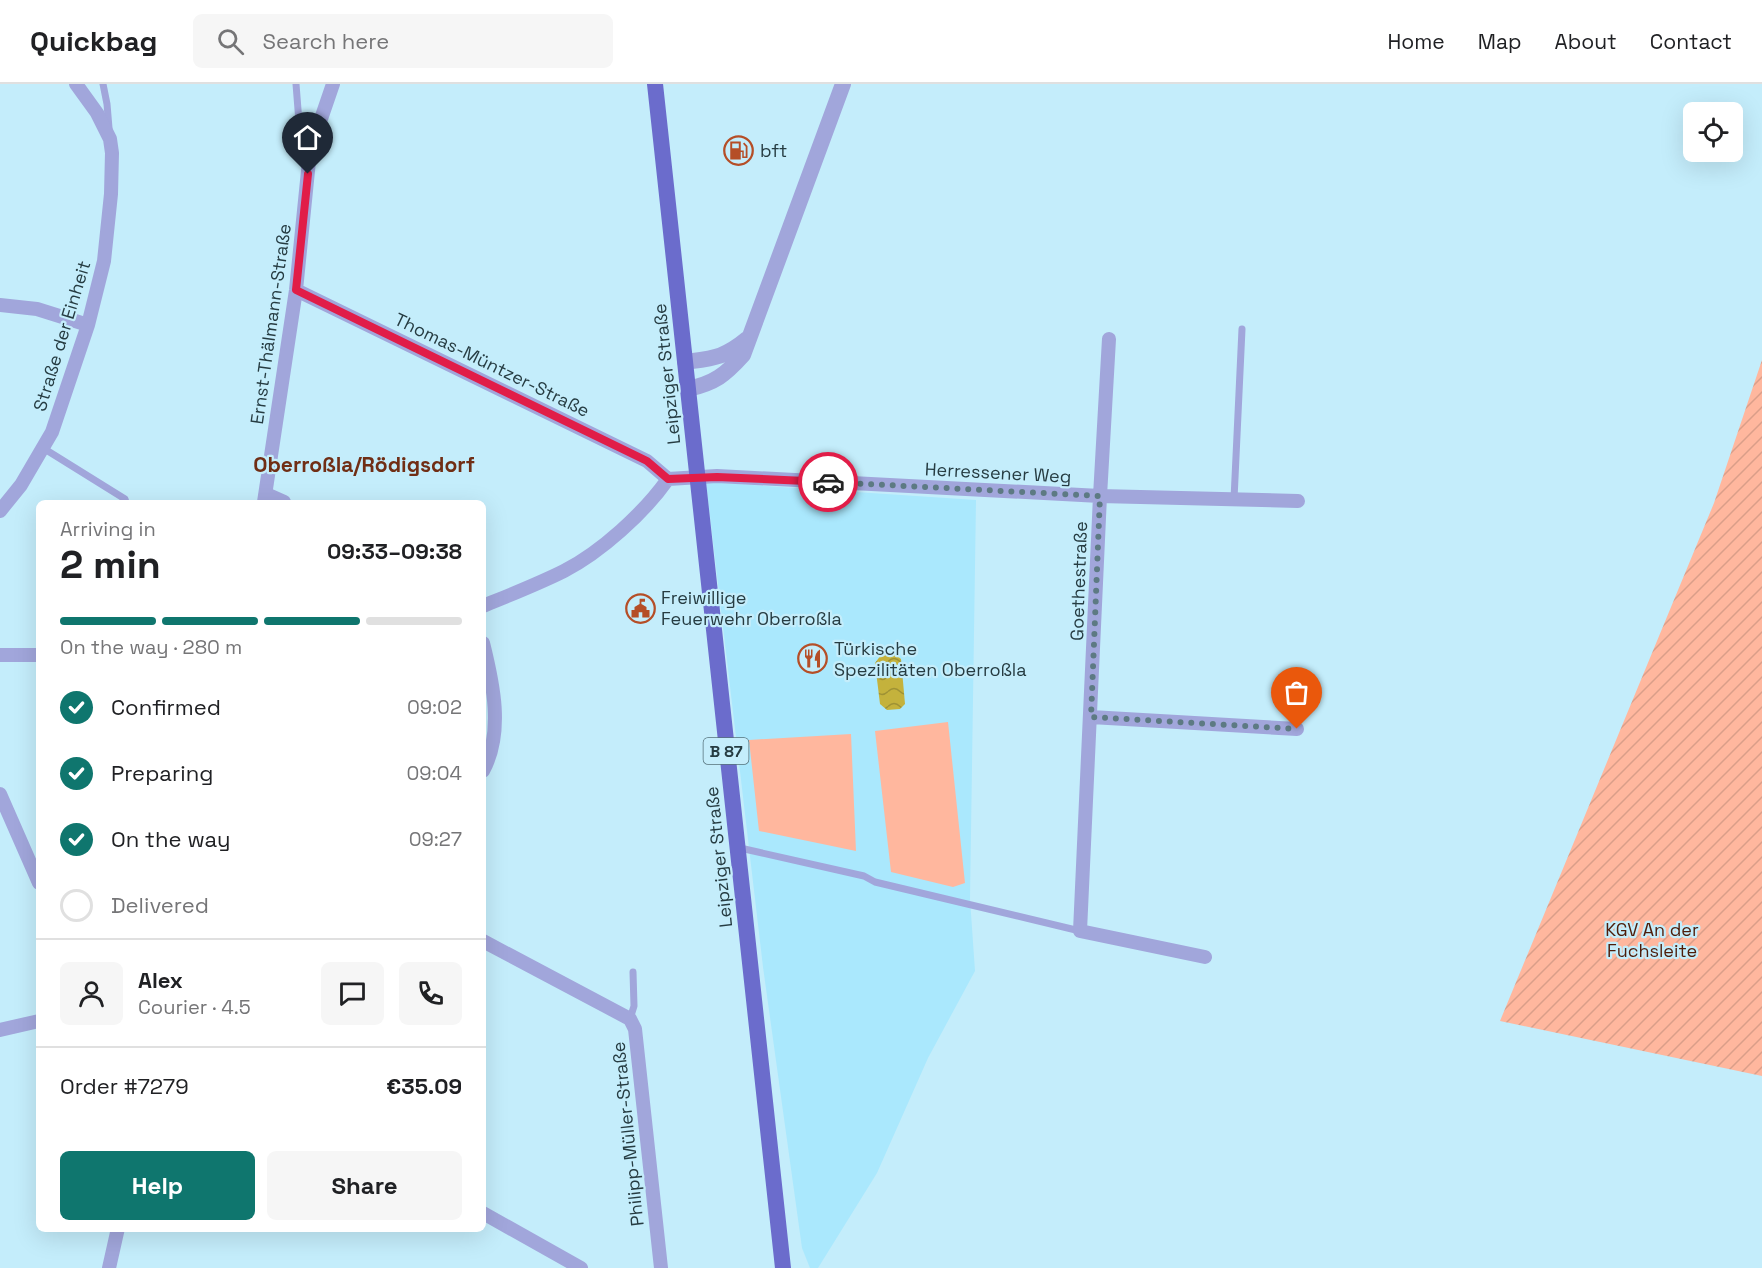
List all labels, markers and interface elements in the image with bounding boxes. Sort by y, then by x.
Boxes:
search box [193,14,613,68]
text: Quickbag [30,23,157,59]
icon: search [214,25,247,58]
text: Search here [262,27,389,55]
text: Home [1387,28,1445,55]
text: Map [1478,28,1522,55]
text: About [1555,28,1617,55]
text: Contact [1650,28,1732,55]
map controls [1683,102,1743,162]
button: locate [1683,102,1743,162]
pin [282,112,333,174]
icon: home [291,121,324,154]
fuel station icon: bft [723,135,755,167]
place label: bft [760,139,787,162]
street label: Ernst-Thälmann-Straße [245,222,296,426]
street label: Straße der Einheit [28,258,95,414]
street label: Leipziger Straße [648,302,685,446]
street label: Thomas-Müntzer-Straße [391,307,594,422]
district label: Oberroßla/Rödigsdorf [253,451,475,478]
courier [798,452,858,512]
street label: Herressener Weg [924,457,1072,488]
icon: car [812,466,845,499]
text: Arriving in [60,516,156,542]
street label: Goethestraße [1065,521,1092,641]
text: 09:33–09:38 [327,537,462,565]
text: 2 min [60,540,161,589]
place label: Freiwillige Feuerwehr Oberroßla [661,586,842,630]
public building icon: Freiwillige Feuerwehr Oberroßla [624,592,656,624]
text: On the way · 280 m [60,634,242,660]
place label: Türkische Spezilitäten Oberroßla [834,637,1027,681]
restaurant icon: Türkische Spezilitäten Oberroßla [797,643,829,675]
pin [1271,667,1322,729]
icon: bag [1280,676,1313,709]
icon: check [60,691,93,724]
text: Confirmed [111,693,221,721]
text: 09:02 [407,694,462,720]
road number: B 87 [704,738,748,764]
icon: check [60,757,93,790]
text: Preparing [111,759,213,787]
text: 09:04 [407,760,462,786]
street label: Leipziger Straße [700,785,737,929]
icon: check [60,823,93,856]
text: On the way [111,825,230,853]
text: 09:27 [409,826,462,852]
text: Delivered [111,891,209,919]
park label: KGV An der Fuchsleite [1605,918,1699,962]
button: person [60,962,123,1025]
button: chat [321,962,384,1025]
button: phone [399,962,462,1025]
text: Alex [138,966,183,994]
text: Courier · 4.5 [138,994,251,1020]
street label: Philipp-Müller-Straße [606,1041,649,1227]
text: Order #7279 [60,1072,189,1100]
text: €35.09 [386,1072,462,1100]
button: Help [60,1151,255,1220]
button: Share [267,1151,462,1220]

